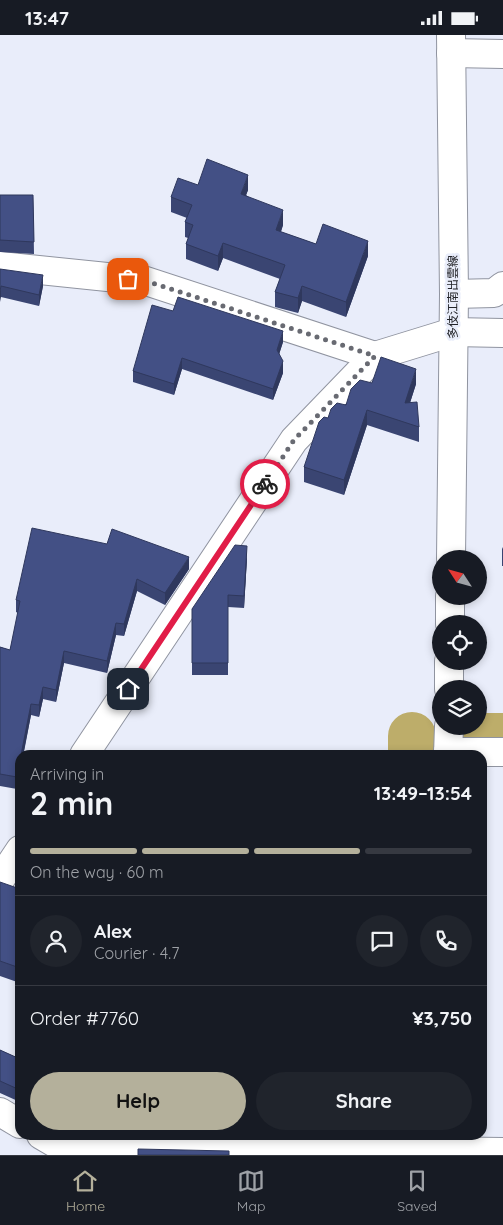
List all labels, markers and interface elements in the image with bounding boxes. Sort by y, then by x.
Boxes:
text: 13:47 [25,6,69,30]
street label: 多伎江南出雲線 [445,255,460,339]
pin [107,258,149,300]
icon: bag [114,265,142,293]
courier [240,459,290,509]
icon: bike [251,470,279,498]
north arrow [432,550,488,605]
map controls [432,550,487,735]
button: locate [432,615,487,670]
pin [107,668,149,710]
icon: home [114,675,142,703]
button: layers [432,680,487,735]
text: Arriving in [30,764,104,784]
text: 13:49–13:54 [374,781,472,805]
text: 2 min [30,783,113,823]
text: On the way · 60 m [30,862,164,882]
button: person [30,915,82,967]
button: chat [356,915,408,967]
button: phone [420,915,472,967]
text: Alex [94,919,132,943]
text: Courier · 4.7 [94,943,179,963]
text: Order #7760 [30,1006,139,1030]
text: ¥3,750 [412,1006,472,1030]
button: Help [30,1072,246,1130]
button: Share [256,1072,472,1130]
tab: Home [66,1167,105,1215]
tab: Map [237,1167,265,1215]
tab: Saved [397,1167,437,1215]

